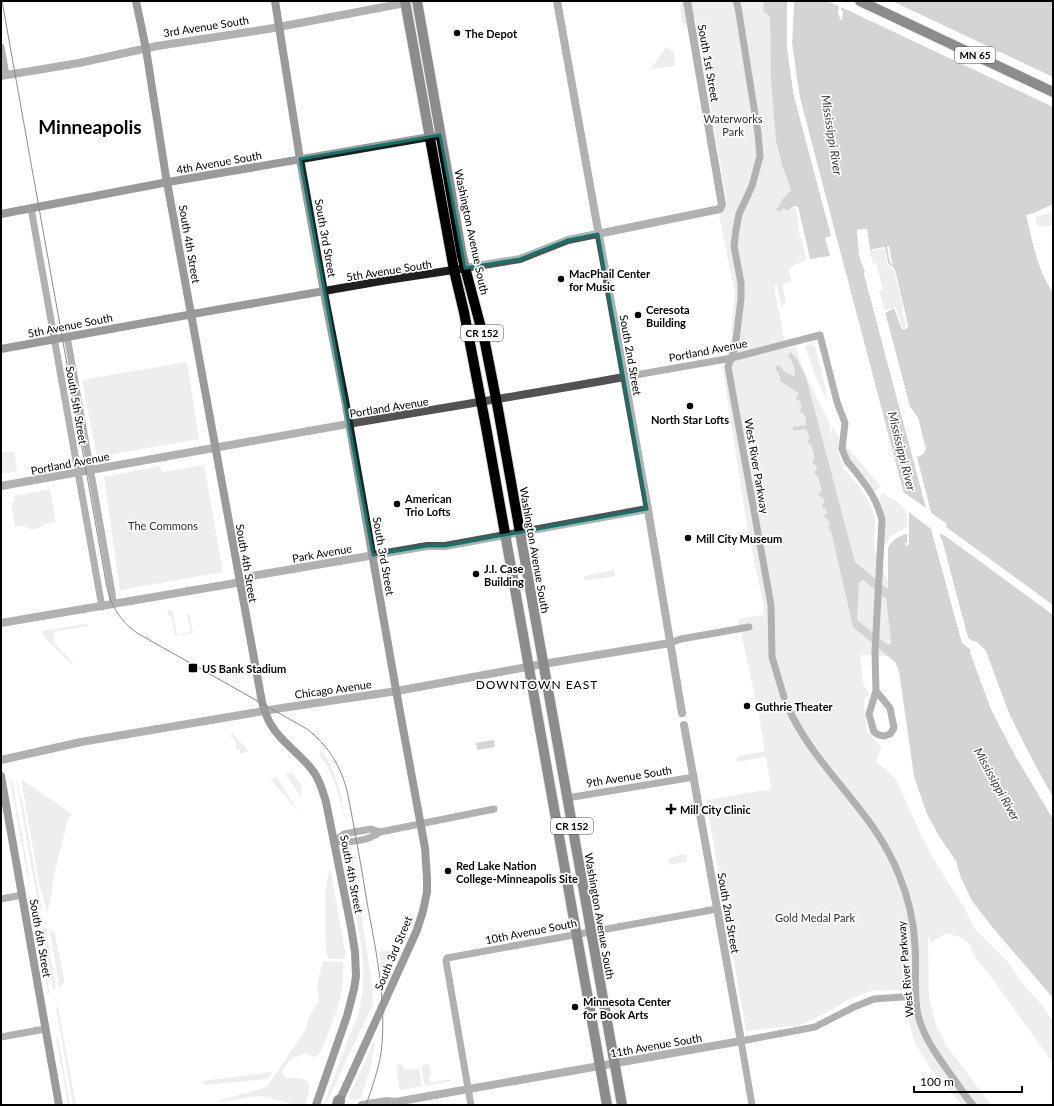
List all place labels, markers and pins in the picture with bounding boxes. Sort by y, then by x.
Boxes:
place label: The Depot [465,27,518,40]
marker: The Depot [452,28,462,38]
place label: MacPhail Center for Music [569,267,651,293]
marker: MacPhail Center for Music [556,274,566,284]
place label: Ceresota Building [646,303,690,329]
marker: Ceresota Building [633,310,643,320]
marker: North Star Lofts [685,401,695,411]
place label: North Star Lofts [651,413,729,426]
place label: American Trio Lofts [404,492,452,518]
marker: American Trio Lofts [392,499,402,509]
place label: Mill City Museum [696,532,782,545]
marker: Mill City Museum [683,533,693,543]
place label: J.I. Case Building [484,562,524,588]
marker: J.I. Case Building [471,569,481,579]
marker: US Bank Stadium [187,662,199,674]
place label: US Bank Stadium [202,662,286,675]
place label: Guthrie Theater [755,700,834,713]
marker: Guthrie Theater [742,701,752,711]
marker: Mill City Clinic [665,803,677,815]
place label: Mill City Clinic [680,803,751,816]
place label: Red Lake Nation College-Minneapolis Site [456,859,578,885]
marker: Red Lake Nation College-Minneapolis Site [443,866,453,876]
place label: Minnesota Center for Book Arts [583,995,672,1021]
marker: Minnesota Center for Book Arts [570,1002,580,1012]

